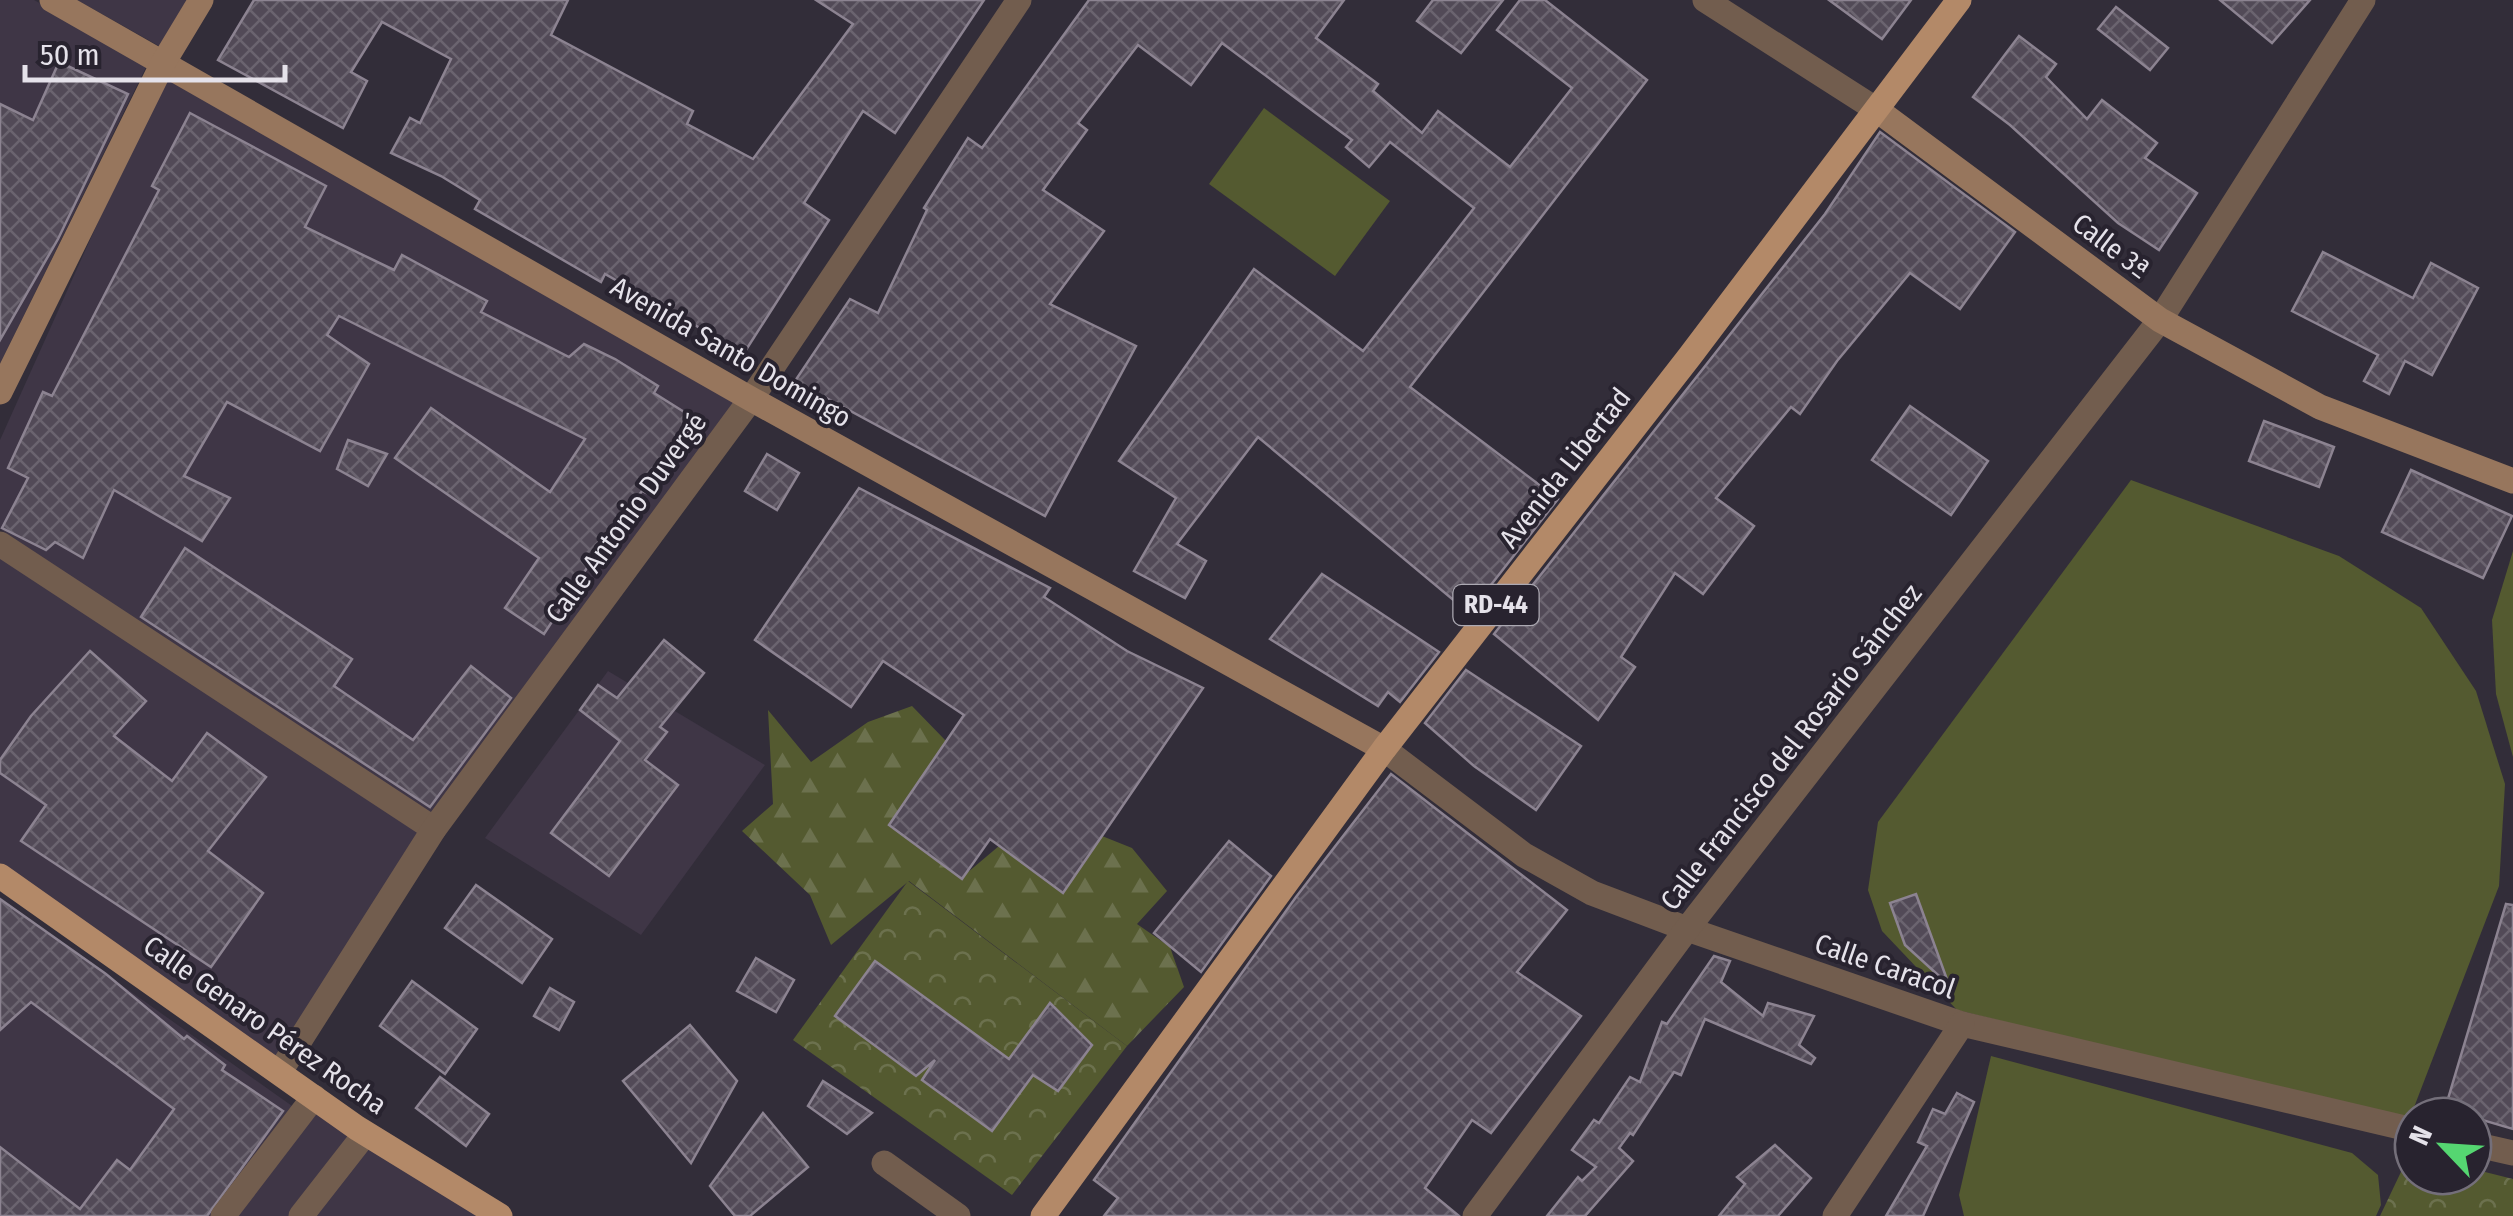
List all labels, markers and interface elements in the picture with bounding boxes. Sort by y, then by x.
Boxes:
scale bar [25,20,285,82]
text: 50 m [40,37,100,73]
street label: Calle 3ª [2066,206,2156,286]
street label: Avenida Santo Domingo [605,270,857,434]
street label: Avenida Libertad [1492,382,1638,554]
street label: Calle Antonio Duvergé [539,407,713,629]
street label: Calle Francisco del Rosario Sánchez [1653,577,1929,917]
road number: RD-44 [1454,585,1538,625]
street label: Calle Caracol [1810,927,1960,1005]
street label: Calle Genaro Pérez Rocha [137,929,393,1121]
north arrow [2393,1096,2493,1196]
text: N [2402,1121,2439,1150]

